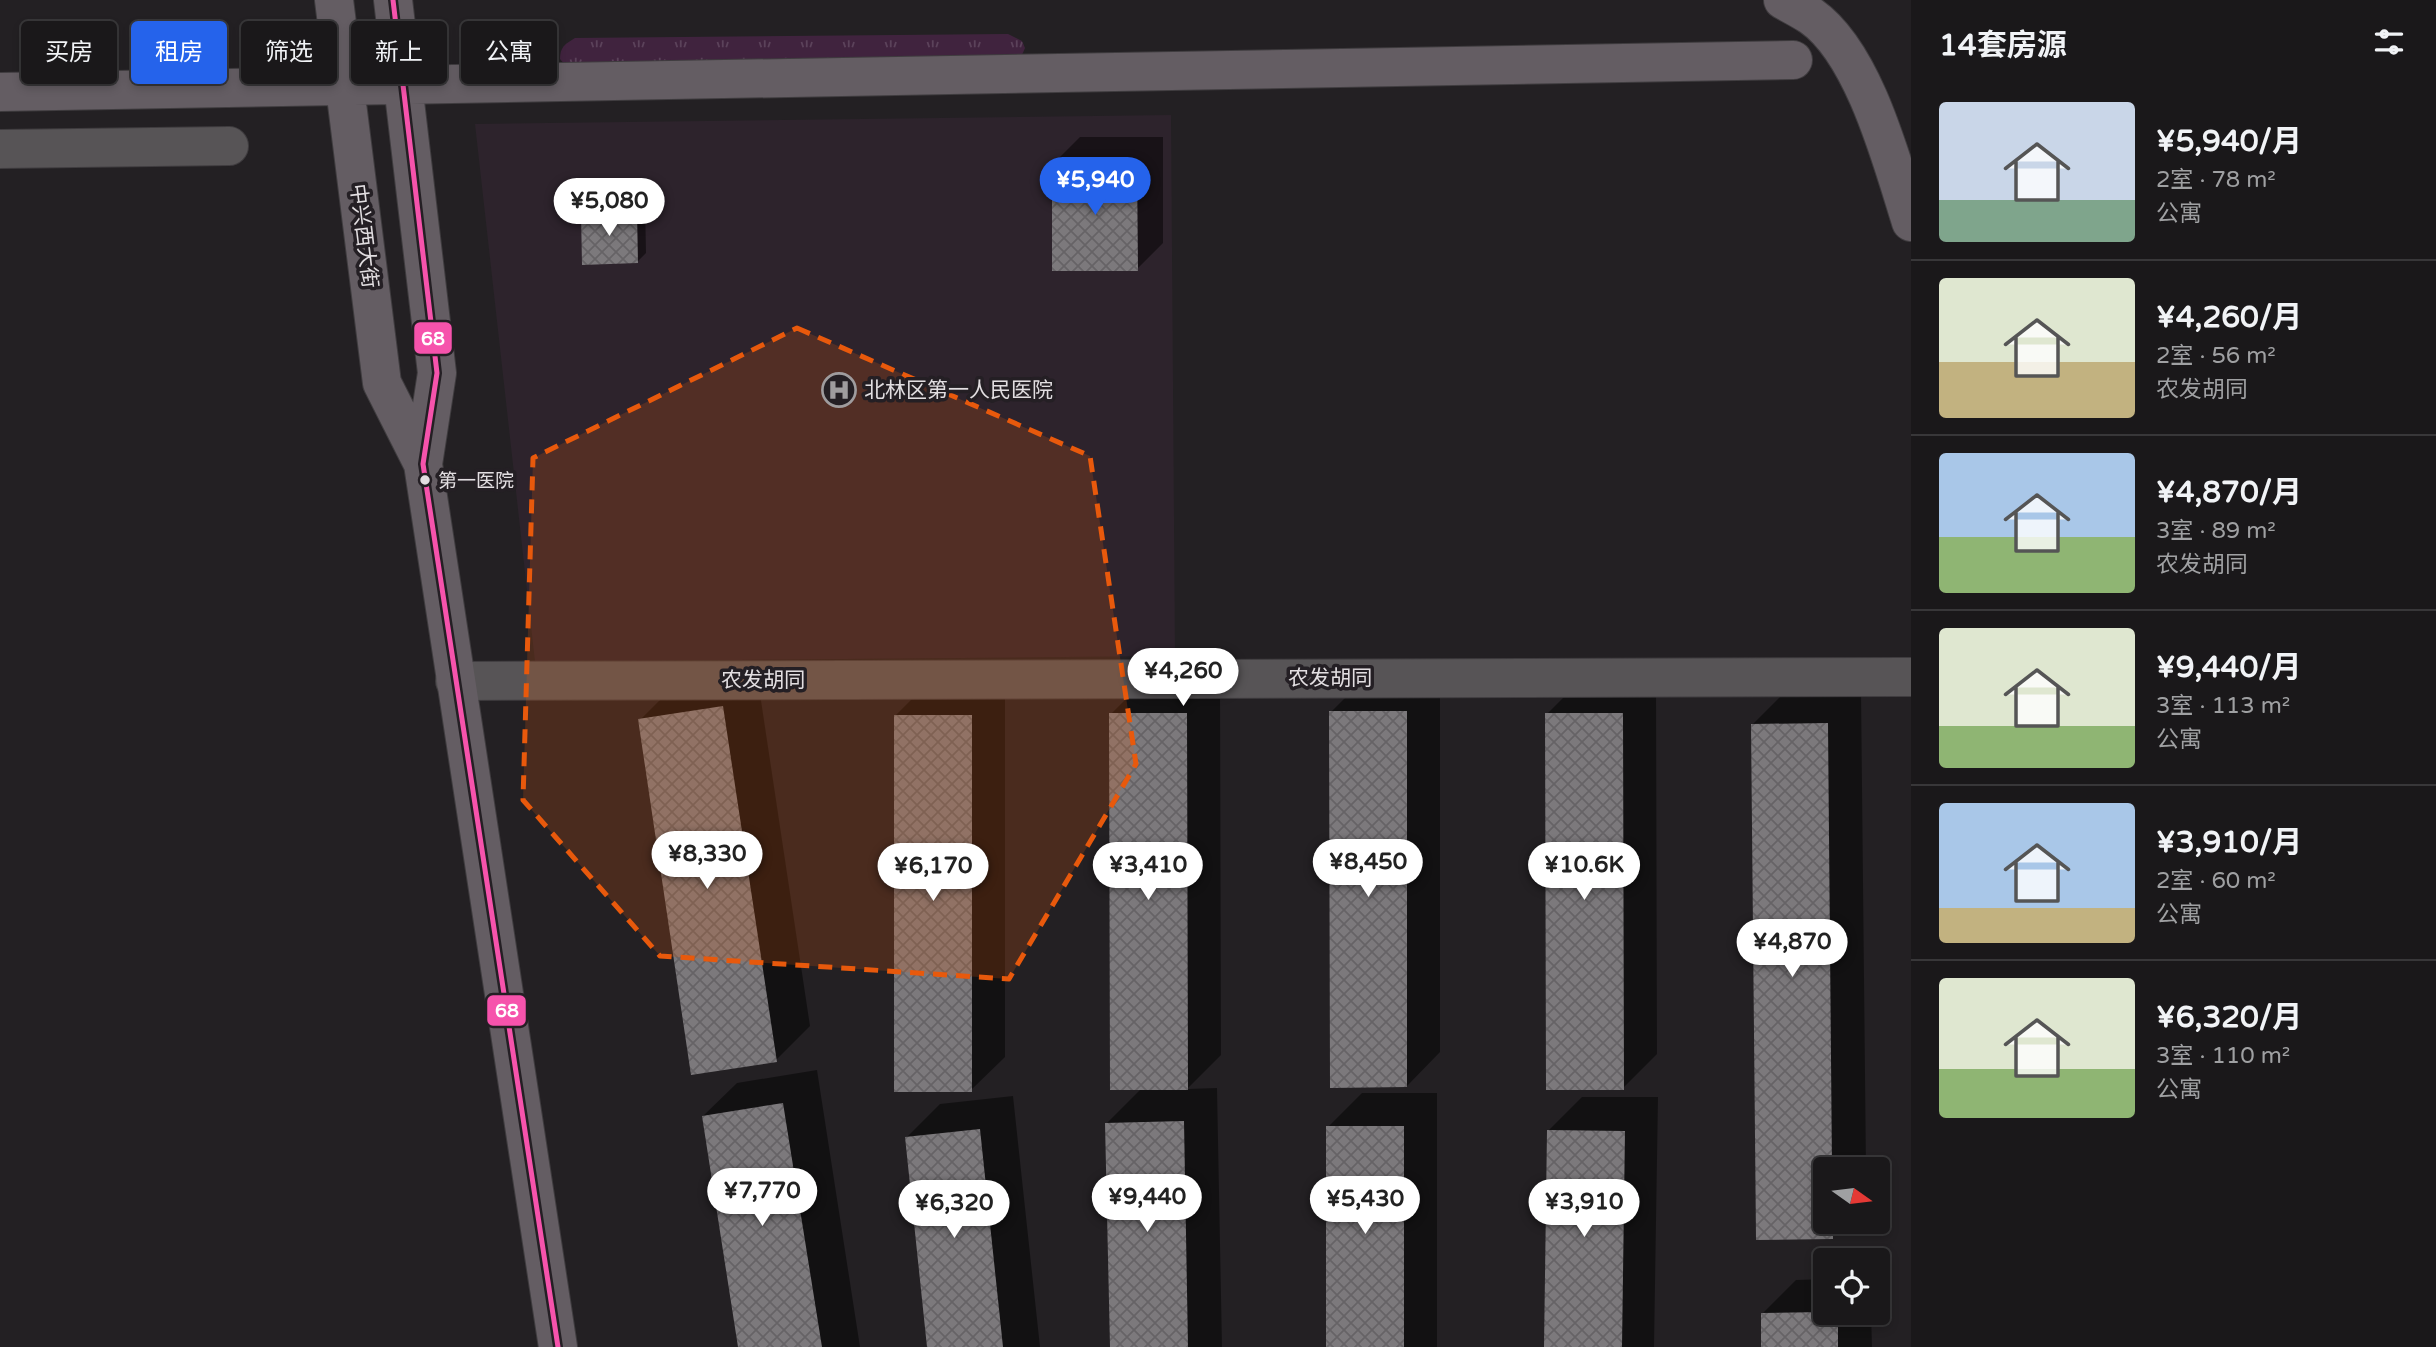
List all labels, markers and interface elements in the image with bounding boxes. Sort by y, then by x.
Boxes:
chip: 买房 [21,21,117,84]
chip: 租房 [131,21,227,84]
chip: 筛选 [241,21,337,84]
chip: 新上 [351,21,447,84]
chip: 公寓 [461,21,557,84]
icon: filters [2370,23,2408,61]
text: 14套房源 [1939,27,2067,64]
text: ¥5,940/月 [2156,123,2302,160]
icon: home [1995,130,2079,214]
pin: ¥5,940 [1038,158,1152,217]
text: ¥5,940 [1056,166,1134,194]
text: 2室 · 78 m² [2156,166,2276,194]
pin: ¥5,080 [552,178,666,238]
street label: 中兴西大街 [345,182,382,290]
text: ¥5,080 [570,187,648,215]
text: 公寓 [2156,200,2202,228]
text: ¥4,260/月 [2156,299,2302,336]
icon: home [1995,306,2079,390]
line badge: 68 [413,321,453,355]
text: 68 [421,328,445,350]
text: 2室 · 56 m² [2156,342,2276,370]
hospital icon: 北林区第一人民医院 [820,371,858,409]
text: 农发胡同 [2156,376,2248,404]
place label: 北林区第一人民医院 [864,378,1053,403]
place label: 第一医院 [438,470,514,492]
marker: 第一医院 [418,473,432,487]
text: ¥4,870/月 [2156,474,2302,511]
icon: home [1995,481,2079,565]
text: 3室 · 89 m² [2156,517,2276,545]
text: 农发胡同 [2156,551,2248,579]
pin: ¥4,260 [1126,648,1240,708]
text: ¥9,440/月 [2156,649,2302,686]
icon: home [1995,656,2079,740]
text: ¥4,260 [1144,657,1222,685]
street label: 农发胡同 [1288,666,1372,691]
street label: 农发胡同 [721,668,805,693]
text: 3室 · 113 m² [2156,692,2290,720]
text: 公寓 [2156,726,2202,754]
text: ¥3,910/月 [2156,824,2302,861]
icon: home [1995,831,2079,915]
pin: ¥8,330 [650,832,764,891]
pin: ¥8,450 [1311,839,1425,899]
text: ¥8,330 [668,840,746,868]
pin: ¥3,410 [1091,842,1205,902]
pin: ¥10.6K [1527,842,1641,902]
pin: ¥6,170 [876,844,990,903]
text: ¥8,450 [1329,848,1407,876]
text: ¥3,410 [1109,851,1187,879]
text: ¥10.6K [1544,851,1624,879]
text: ¥6,170 [894,852,972,880]
text: 2室 · 60 m² [2156,867,2276,895]
text: 公寓 [2156,901,2202,929]
pin: ¥4,870 [1735,920,1849,979]
text: ¥4,870 [1753,928,1831,956]
line badge: 68 [486,994,527,1027]
text: ¥6,320/月 [2156,999,2302,1036]
text: 68 [495,1000,519,1022]
icon: home [1995,1006,2079,1090]
text: 3室 · 110 m² [2156,1042,2290,1070]
text: 公寓 [2156,1076,2202,1104]
north arrow [1813,1157,1890,1234]
map controls [1813,1157,1890,1325]
pin: ¥7,770 [705,1168,819,1228]
pin: ¥9,440 [1090,1174,1204,1234]
pin: ¥5,430 [1308,1176,1422,1236]
text: ¥7,770 [723,1177,801,1205]
pin: ¥6,320 [897,1180,1011,1240]
pin: ¥3,910 [1527,1180,1641,1239]
text: ¥9,440 [1108,1183,1186,1211]
text: ¥5,430 [1326,1185,1404,1213]
text: ¥3,910 [1545,1188,1623,1216]
text: ¥6,320 [915,1189,993,1217]
button: locate [1813,1248,1890,1325]

